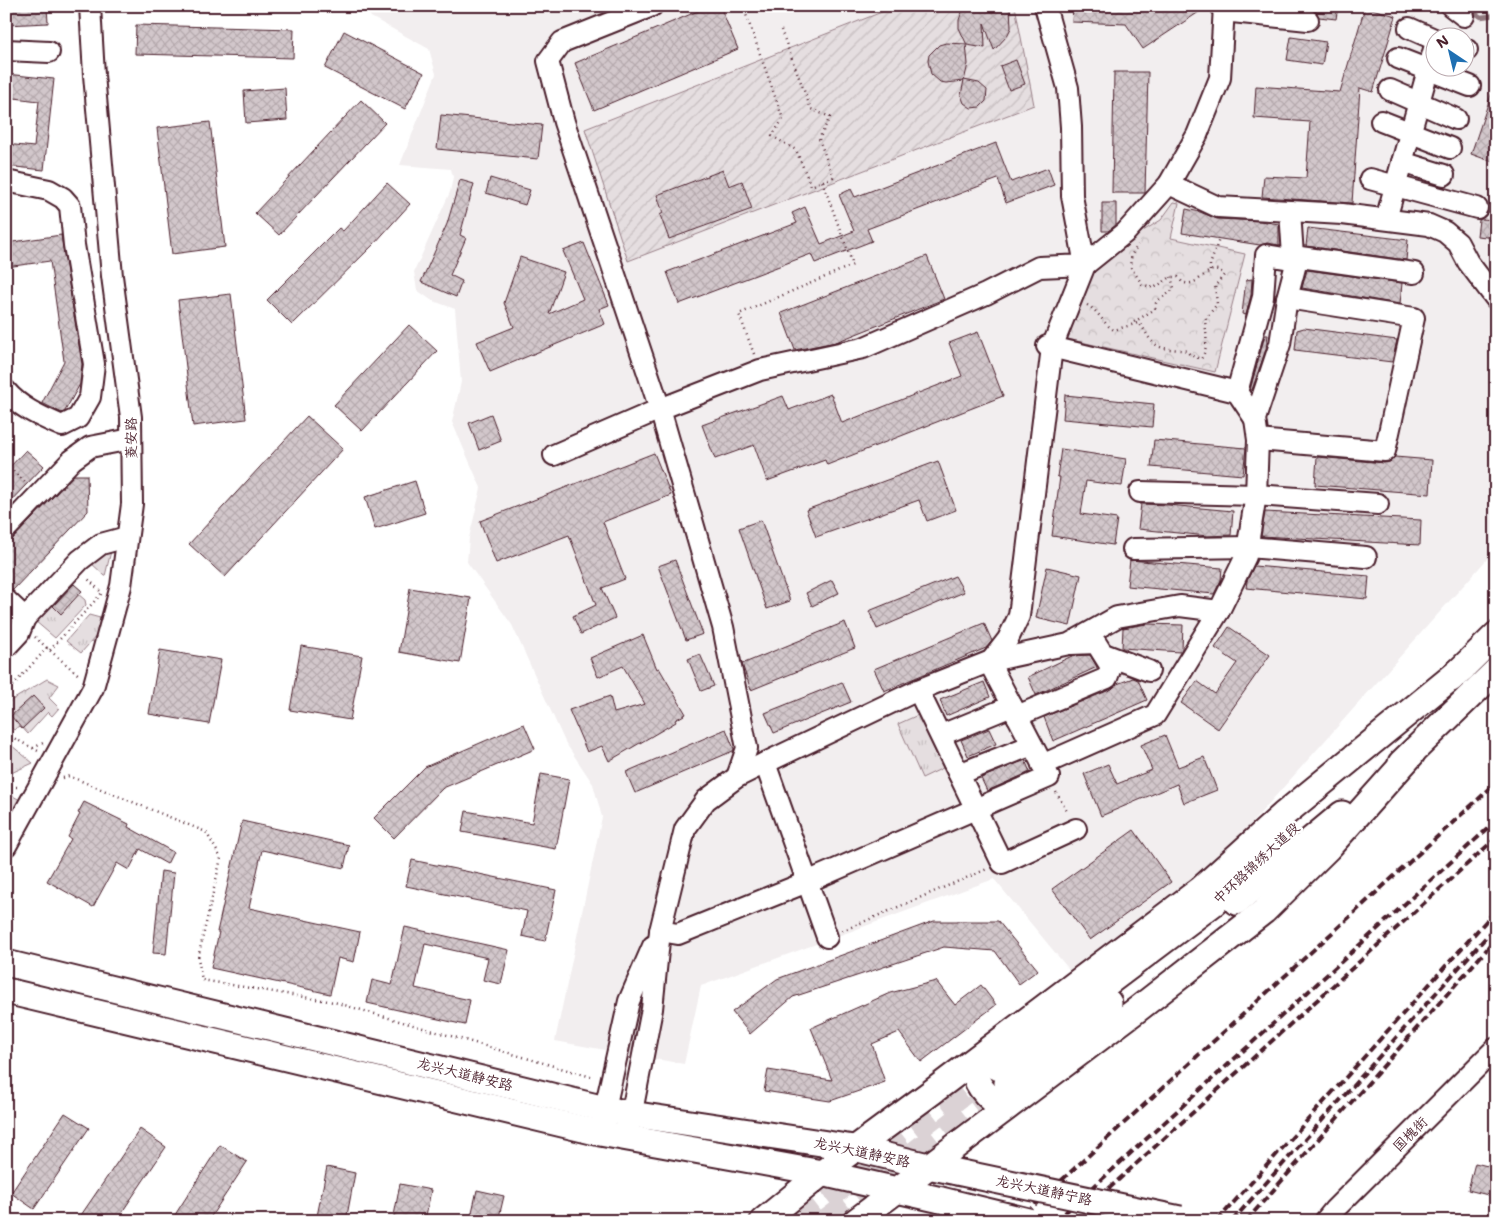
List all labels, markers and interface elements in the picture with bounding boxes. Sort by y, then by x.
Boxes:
north arrow [1424,28,1474,78]
text: N [1433,31,1452,52]
street label: 菱安路 [122,417,140,459]
street label: 中环路锦绣大道段 [1209,818,1303,908]
street label: 龙兴大道静安路 [415,1053,515,1095]
street label: 国槐街 [1389,1113,1431,1155]
street label: 龙兴大道静安路 [812,1133,912,1171]
street label: 龙兴大道静宁路 [994,1171,1094,1209]

